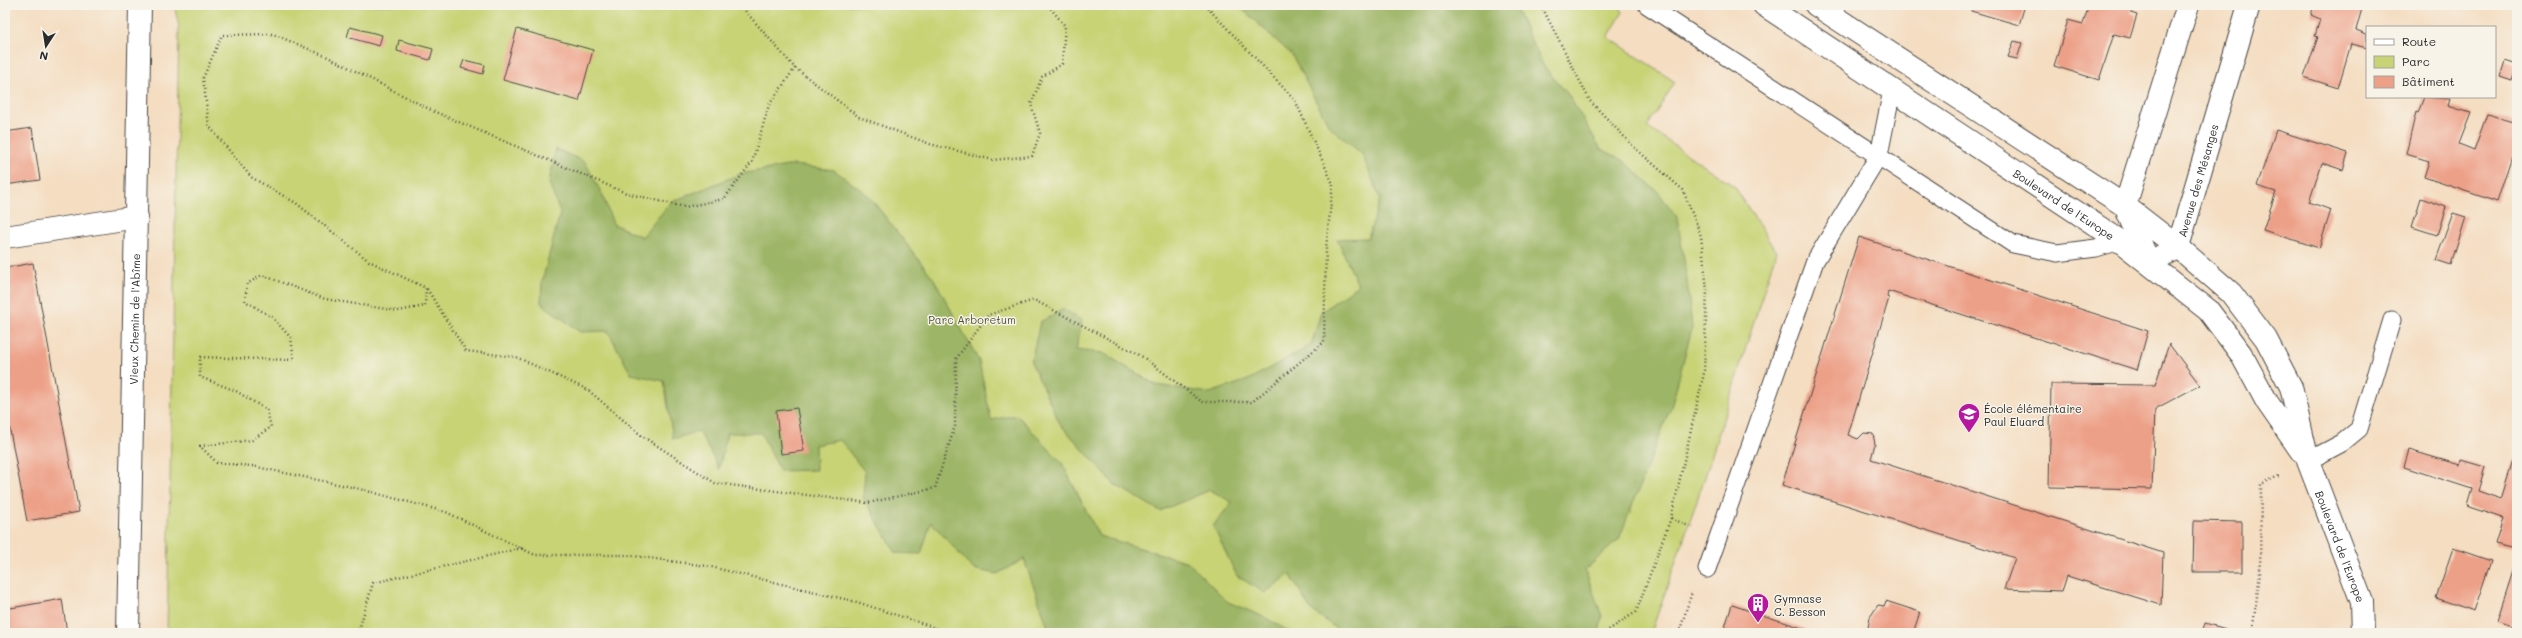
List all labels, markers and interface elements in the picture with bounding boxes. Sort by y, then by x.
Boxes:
north arrow [26,26,66,66]
legend [2366,26,2496,98]
text: Route [2402,33,2436,49]
text: N [38,48,49,64]
text: Parc [2402,53,2430,69]
text: Bâtiment [2402,73,2455,89]
street label: Avenue des Mésanges [2174,122,2221,239]
street label: Boulevard de l'Europe [2011,165,2118,243]
street label: Vieux Chemin de l'Abîme [125,253,143,385]
park label: Parc Arboretum [928,312,1016,327]
school or university icon: École élémentaire Paul Eluard [1956,401,1982,434]
place label: École élémentaire Paul Eluard [1984,401,2082,429]
street label: Boulevard de l'Europe [2313,488,2369,604]
building icon: Gymnase C. Besson [1745,591,1771,624]
place label: Gymnase C. Besson [1774,591,1826,619]

